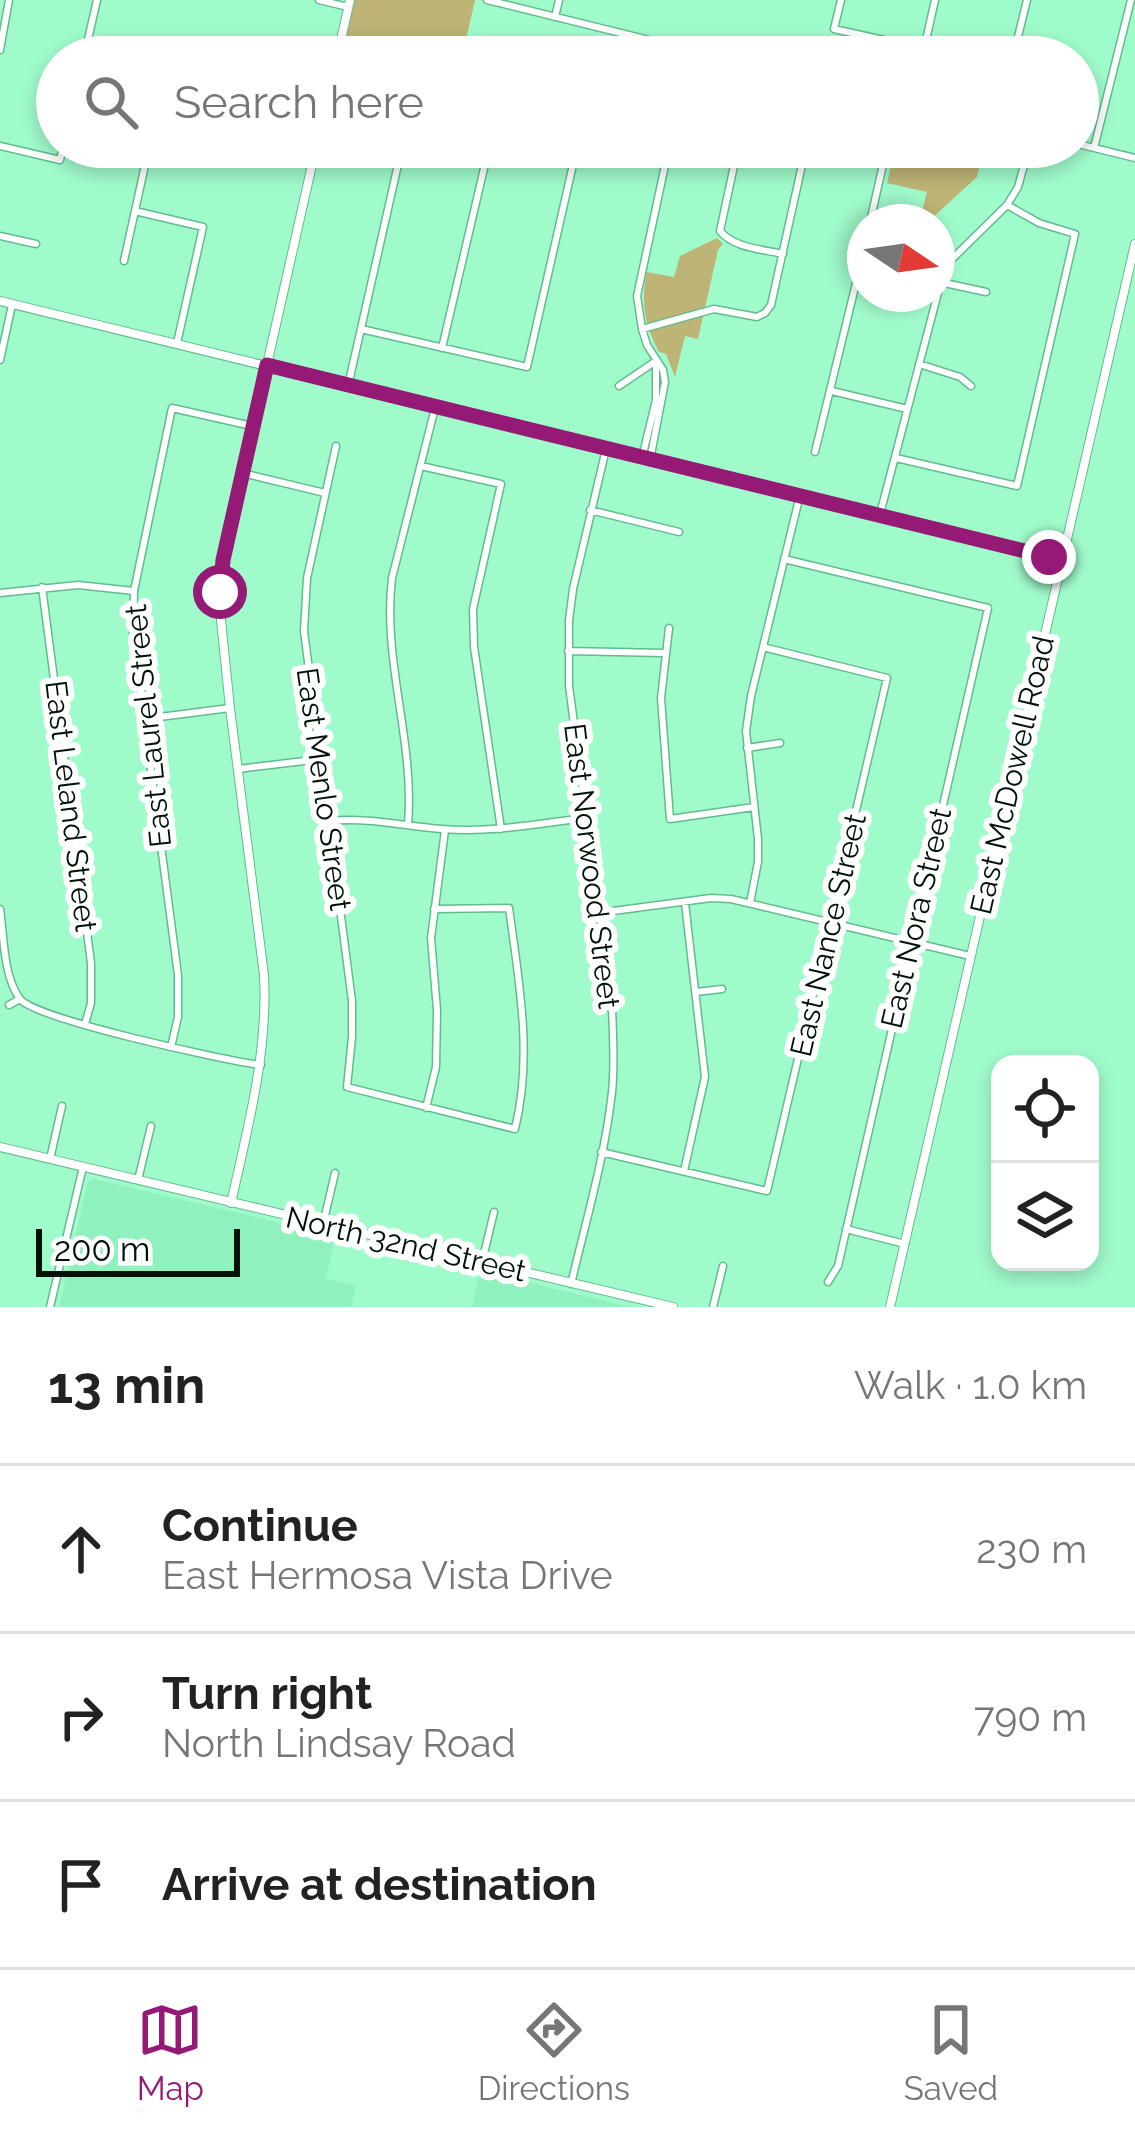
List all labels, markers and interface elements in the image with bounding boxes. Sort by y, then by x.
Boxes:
search box [36,36,1099,168]
icon: search [78,69,144,135]
text: Search here [174,76,424,129]
north arrow [847,204,955,312]
route end [1022,530,1076,584]
route start [193,565,247,619]
street label: East Laurel Street [118,603,178,849]
street label: East McDowell Road [963,632,1061,918]
street label: East Menlo Street [290,665,358,913]
street label: East Leland Street [38,678,104,934]
street label: East Norwood Street [557,721,627,1011]
street label: East Nora Street [874,804,958,1032]
street label: East Nance Street [783,810,873,1060]
map controls [991,1055,1099,1271]
button: locate [991,1055,1099,1163]
button: layers [991,1163,1099,1271]
street label: North 32nd Street [283,1199,529,1289]
scale bar [36,1223,240,1276]
text: 200 m [54,1230,150,1269]
text: 13 min [48,1355,205,1415]
text: Walk · 1.0 km [854,1362,1087,1408]
text: Continue [162,1499,358,1552]
icon: ahead [48,1516,114,1582]
text: 230 m [976,1526,1087,1572]
text: East Hermosa Vista Drive [162,1552,613,1598]
text: Turn right [162,1667,372,1720]
icon: right [48,1684,114,1750]
text: 790 m [974,1694,1087,1740]
text: North Lindsay Road [162,1720,516,1766]
icon: arrive [48,1852,114,1918]
text: Arrive at destination [162,1858,597,1911]
tab: Map [137,1997,204,2108]
tab: Directions [478,1997,630,2108]
tab: Saved [904,1997,998,2108]

